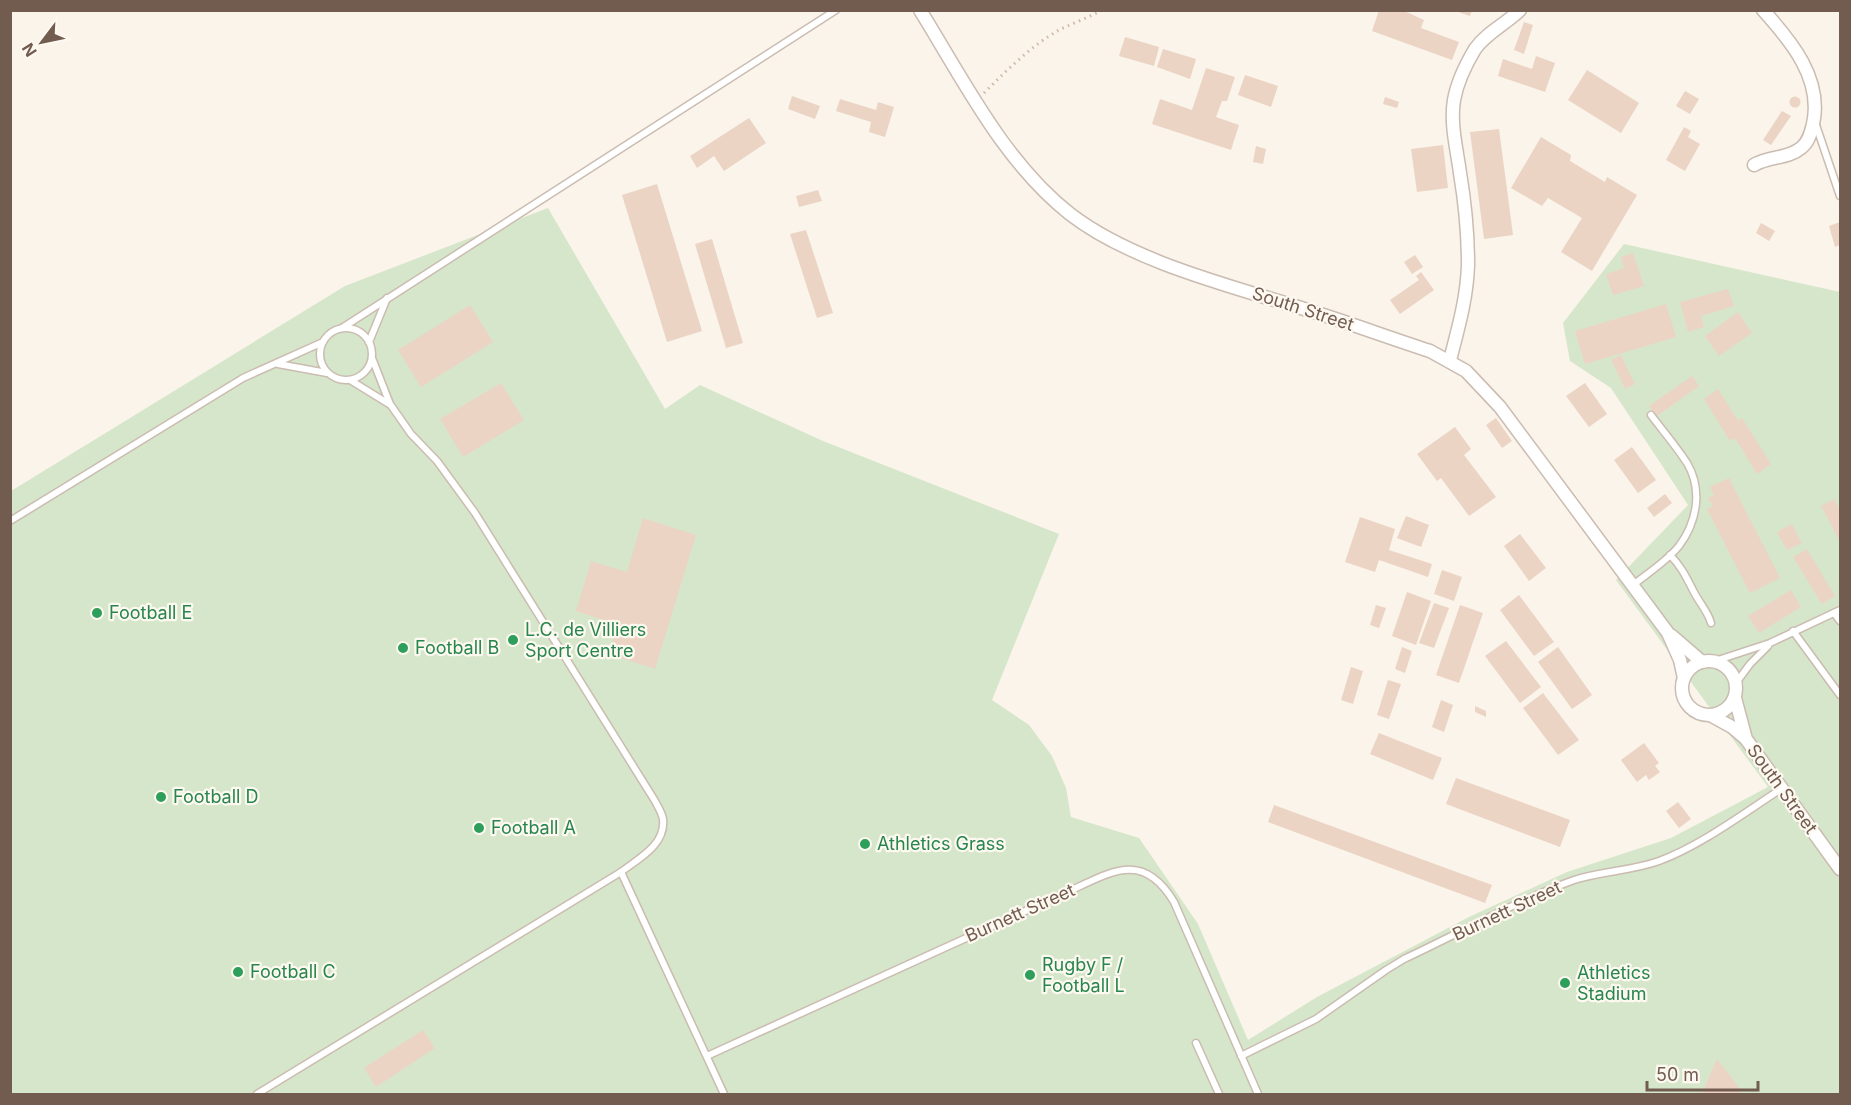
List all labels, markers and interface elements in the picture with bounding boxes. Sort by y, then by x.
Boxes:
north arrow [12,12,72,72]
text: N [18,39,41,60]
street label: South Street [1250,282,1357,335]
place label: Football E [109,602,192,623]
marker: Football E [90,606,104,620]
place label: L.C. de Villiers Sport Centre [525,619,646,661]
marker: L.C. de Villiers Sport Centre [506,633,520,647]
place label: Football B [415,637,499,658]
marker: Football B [396,641,410,655]
street label: South Street [1743,740,1822,838]
place label: Football D [173,786,258,807]
marker: Football D [154,790,168,804]
place label: Football A [491,817,576,838]
marker: Football A [472,821,486,835]
place label: Athletics Grass [877,833,1005,854]
marker: Athletics Grass [858,837,872,851]
street label: Burnett Street [1449,876,1565,945]
street label: Burnett Street [962,879,1078,946]
place label: Rugby F / Football L [1042,954,1125,996]
place label: Football C [250,961,336,982]
place label: Athletics Stadium [1577,962,1651,1004]
marker: Football C [231,965,245,979]
marker: Rugby F / Football L [1023,968,1037,982]
marker: Athletics Stadium [1558,976,1572,990]
scale bar [1647,1054,1758,1092]
text: 50 m [1656,1064,1699,1085]

